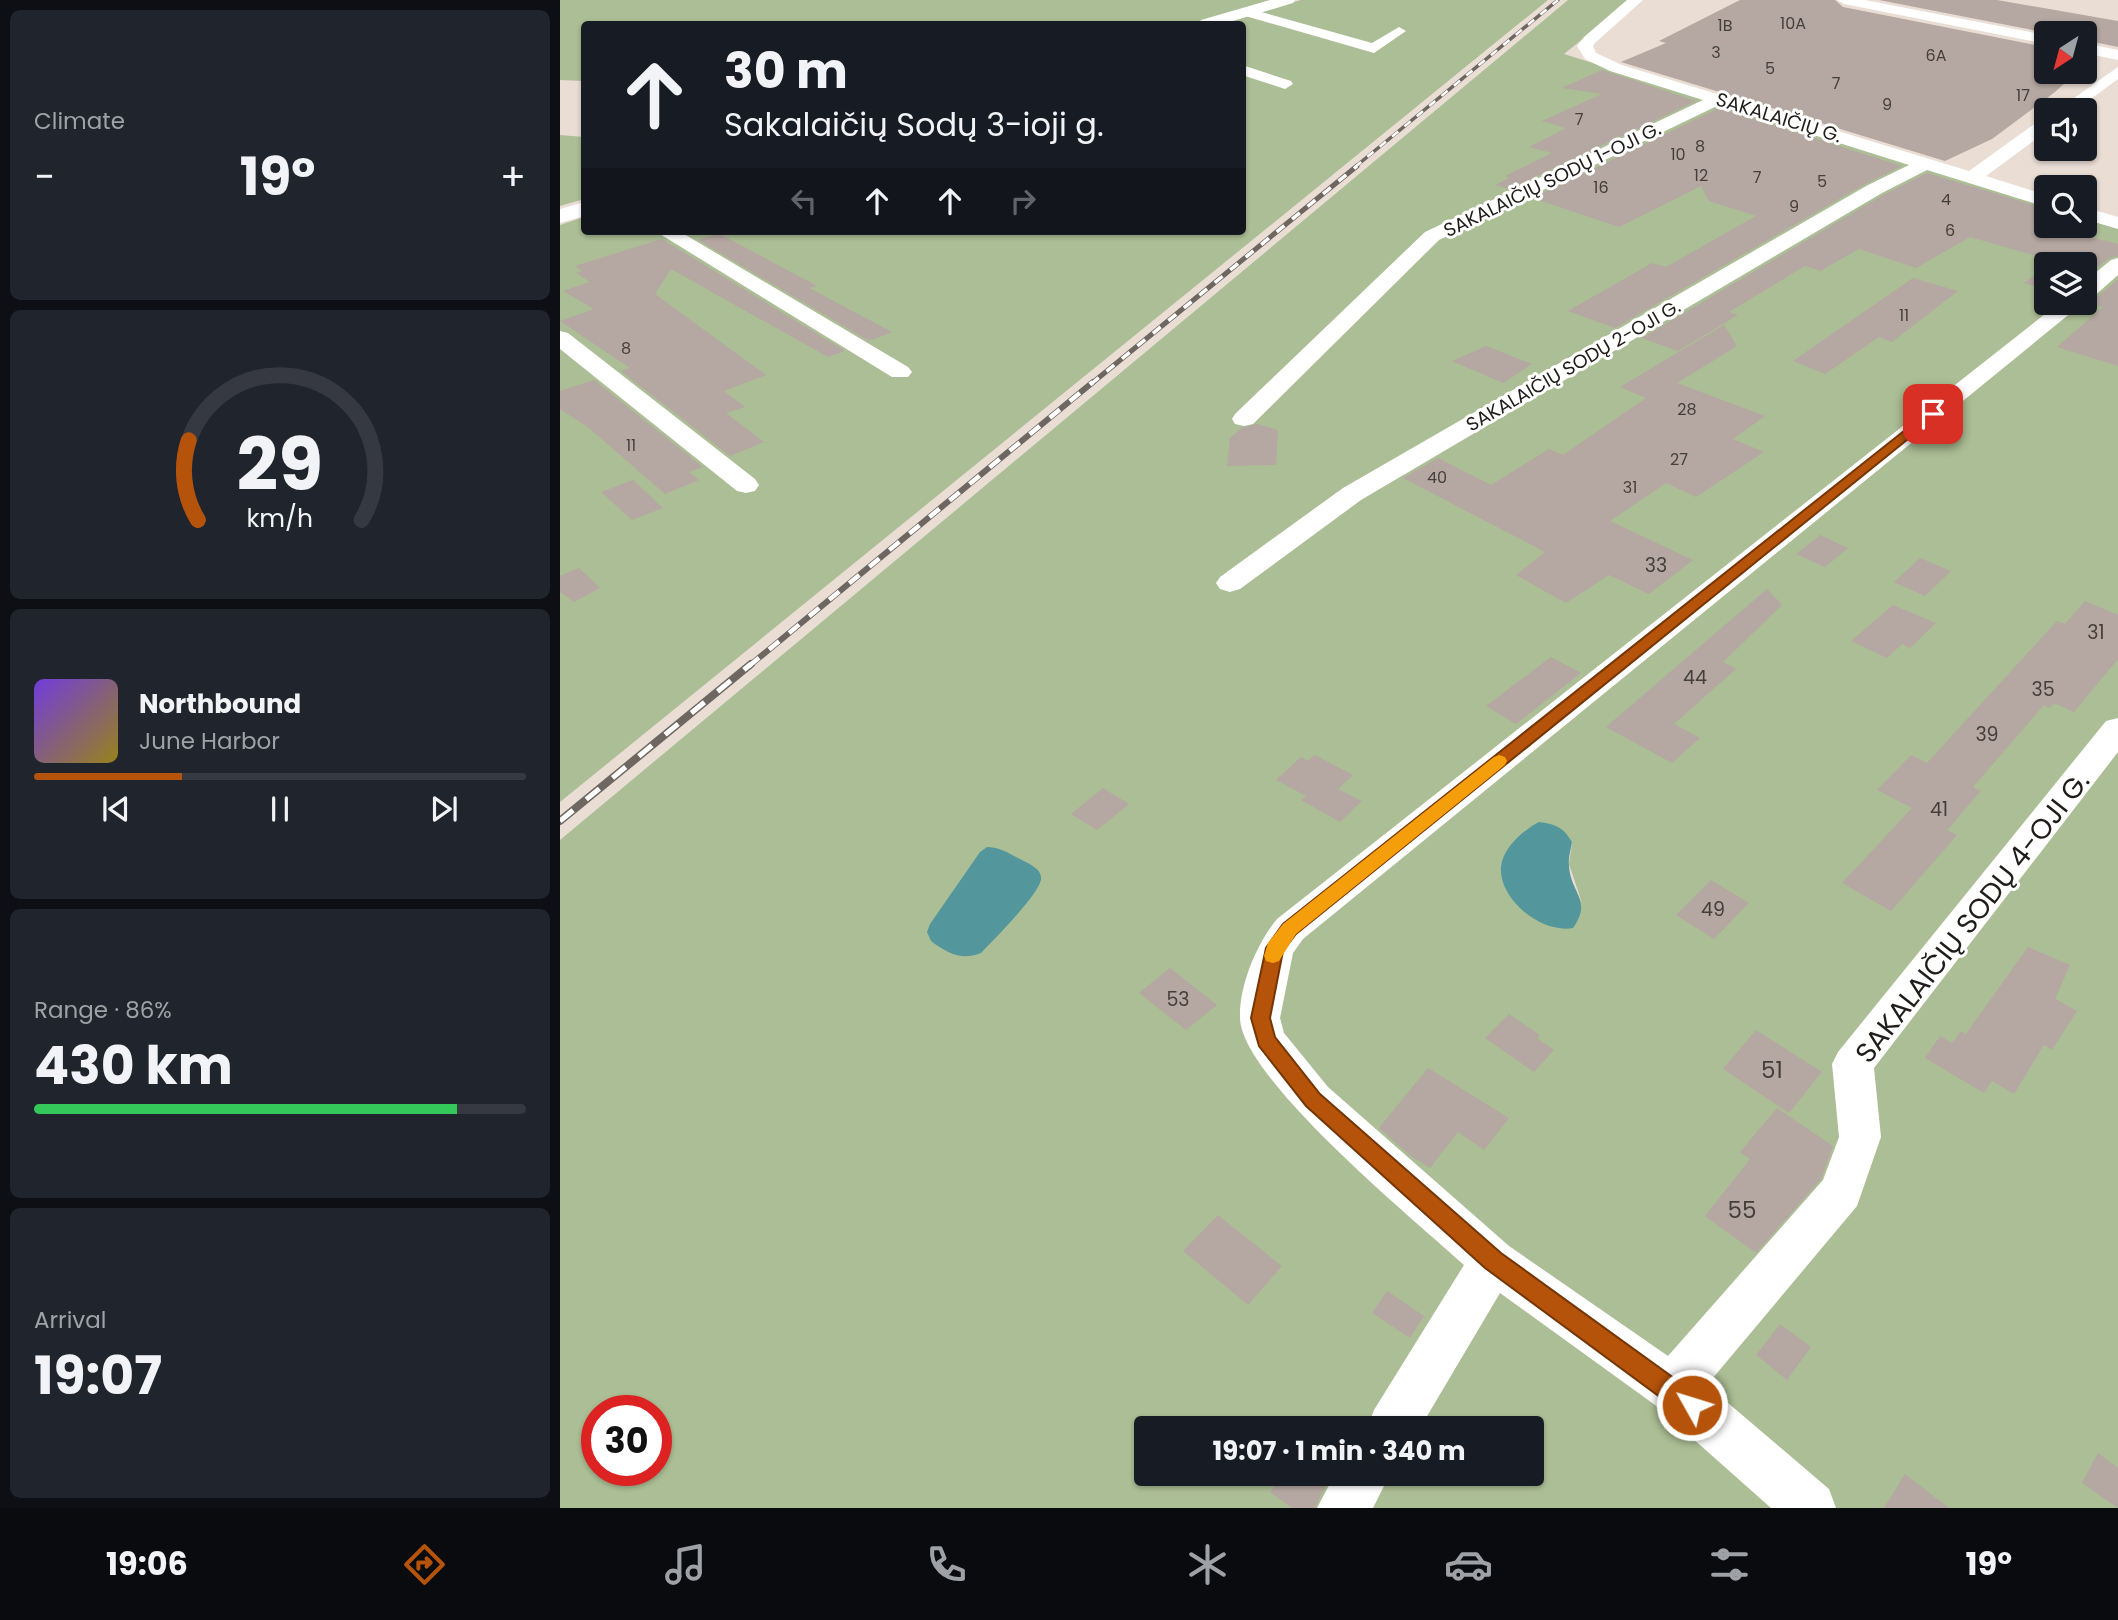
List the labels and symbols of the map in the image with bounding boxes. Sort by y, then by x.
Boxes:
house number: 10A [1780,12,1806,35]
house number: 1B [1718,14,1733,37]
north arrow [2034,21,2096,84]
house number: 3 [1711,41,1721,64]
house number: 6A [1926,44,1947,67]
house number: 5 [1765,57,1775,80]
house number: 7 [1832,72,1841,95]
house number: 17 [2016,84,2030,107]
street label: SAKALAIČIŲ G. [1713,86,1845,149]
house number: 9 [1882,93,1892,116]
house number: 7 [1575,108,1584,131]
street label: SAKALAIČIŲ SODŲ 1-OJI G. [1439,115,1665,244]
house number: 8 [1695,135,1705,158]
house number: 10 [1670,143,1686,166]
house number: 12 [1694,164,1708,187]
house number: 7 [1753,166,1762,189]
house number: 5 [1817,170,1827,193]
house number: 16 [1593,176,1609,199]
house number: 4 [1941,188,1951,211]
house number: 9 [1789,195,1799,218]
house number: 6 [1945,219,1955,242]
street label: SAKALAIČIŲ SODŲ 2-OJI G. [1461,293,1685,438]
house number: 11 [1899,304,1909,327]
house number: 8 [621,337,631,360]
pin [1903,384,1963,444]
house number: 28 [1677,398,1697,421]
house number: 11 [626,434,636,457]
house number: 27 [1670,448,1688,471]
house number: 40 [1427,466,1447,489]
house number: 31 [1623,476,1637,499]
house number: 33 [1645,552,1667,579]
house number: 31 [2087,619,2105,646]
house number: 44 [1683,664,1707,691]
house number: 35 [2031,676,2055,703]
house number: 39 [1975,721,1999,748]
street label: SAKALAIČIŲ SODŲ 4-OJI G. [1846,763,2099,1071]
house number: 41 [1930,796,1948,823]
house number: 49 [1701,896,1725,923]
house number: 53 [1166,986,1190,1013]
house number: 51 [1761,1054,1783,1086]
house number: 55 [1728,1194,1756,1226]
position arrow [1655,1368,1729,1442]
speed limit sign: 30 [581,1395,672,1486]

